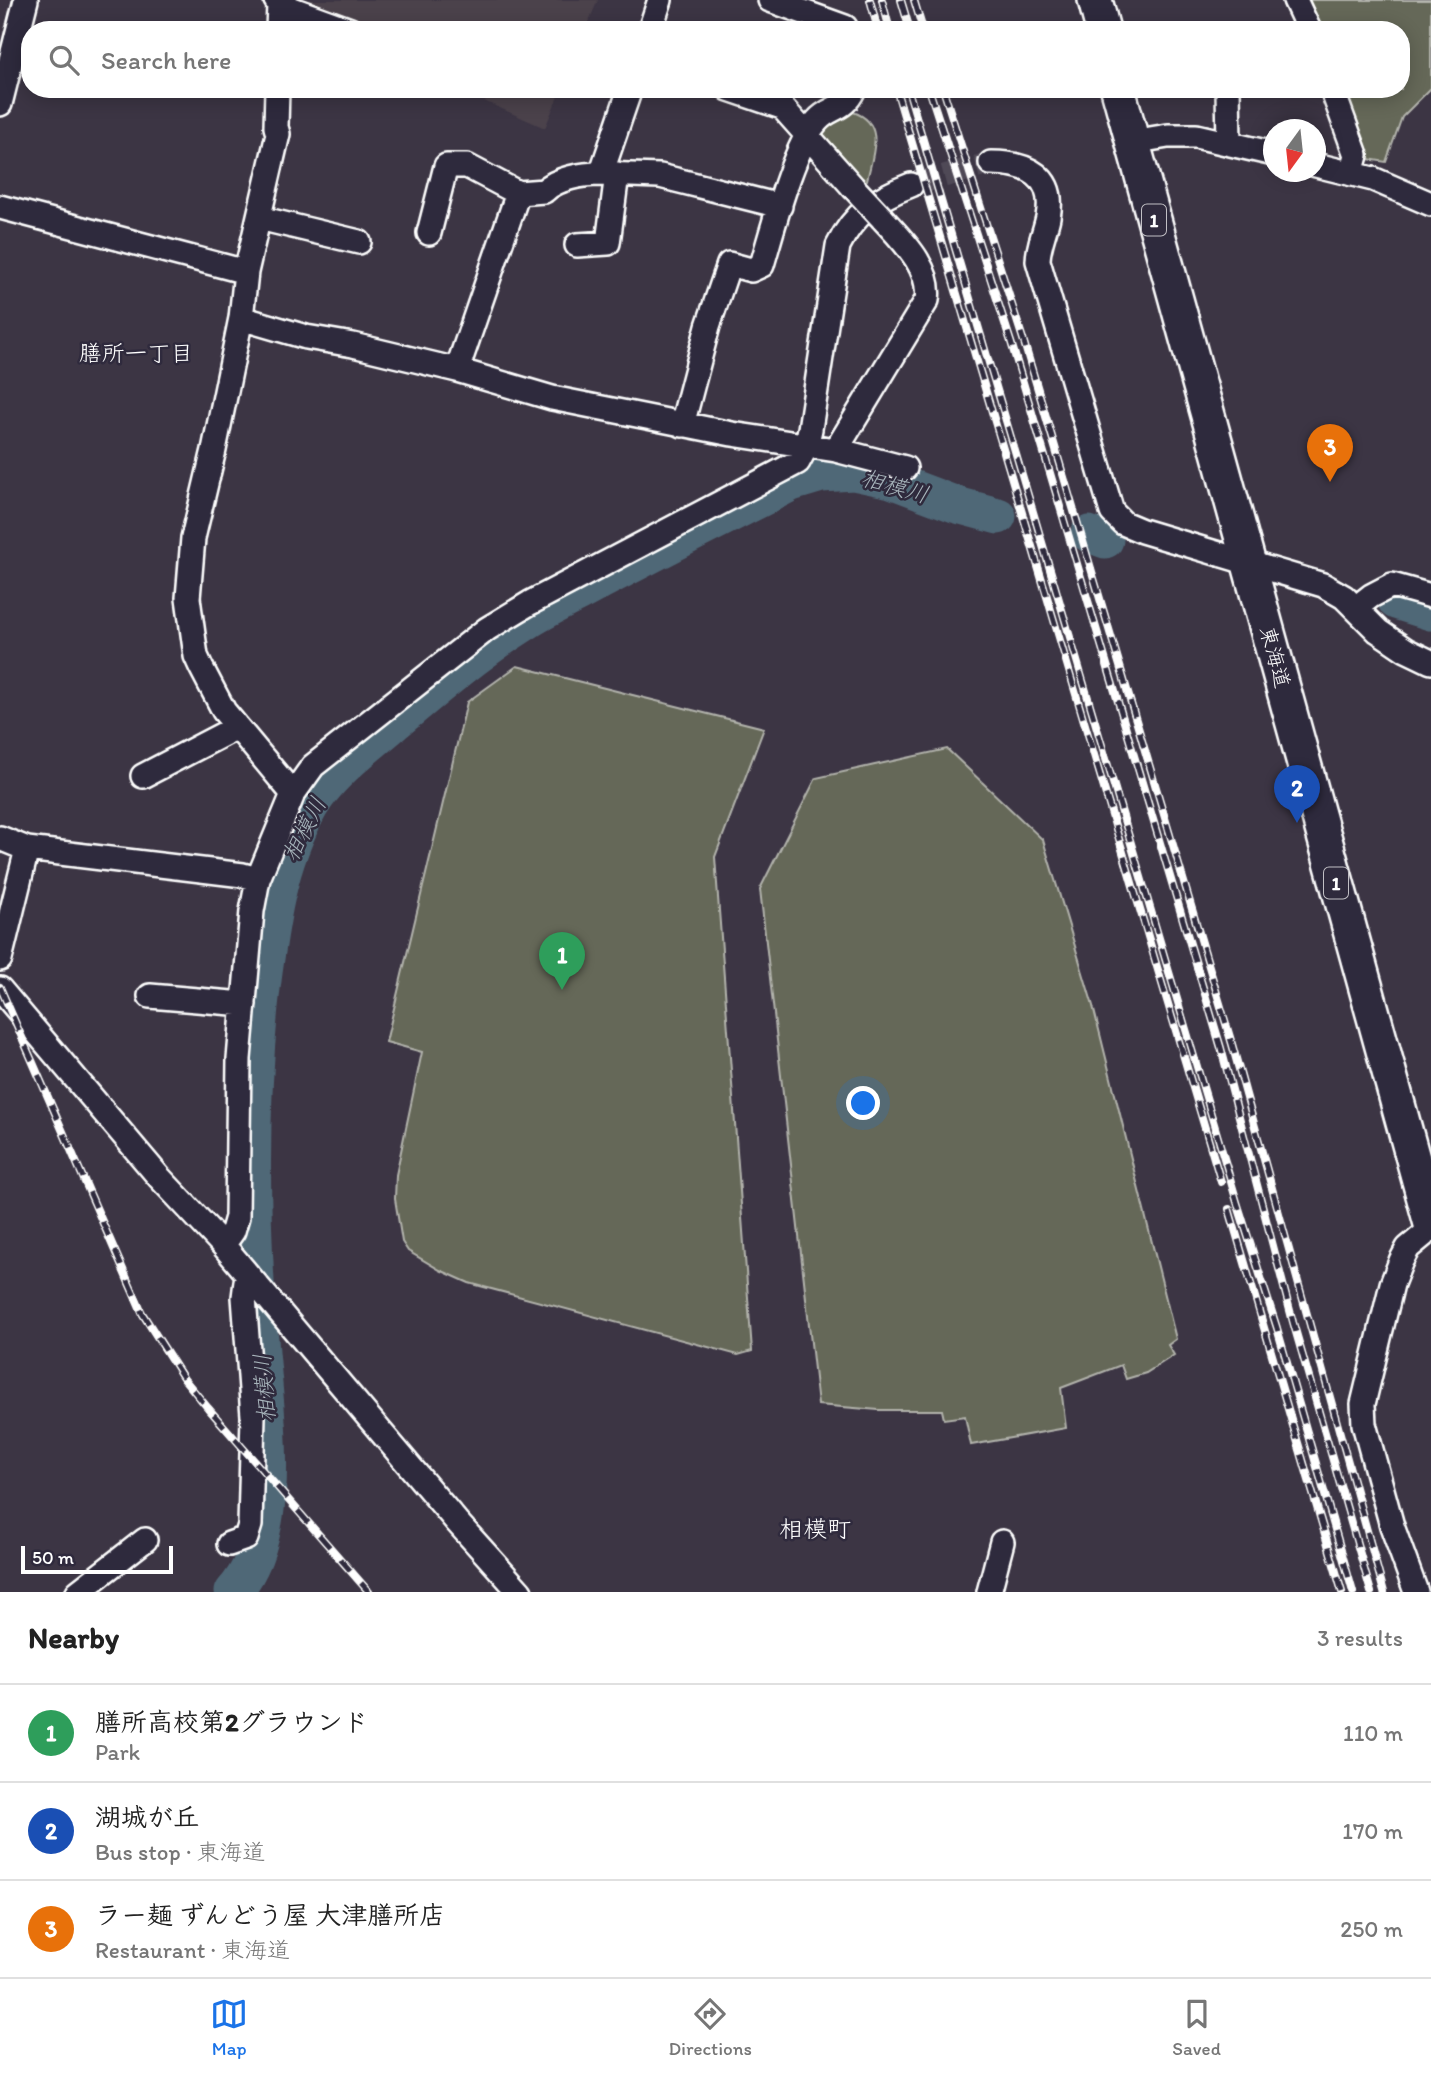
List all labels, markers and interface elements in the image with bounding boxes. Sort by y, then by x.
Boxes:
search box [21,21,1410,98]
icon: search [45,41,83,79]
text: Search here [101,44,231,76]
north arrow [1263,119,1326,182]
road number: 1 [1142,204,1166,235]
district label: 膳所一丁目 [79,339,194,367]
pin: 3 [1307,424,1353,482]
water label: 相模川 [858,463,932,509]
street label: 東海道 [1255,623,1296,691]
pin: 2 [1274,765,1320,823]
water label: 相模川 [276,792,332,866]
road number: 1 [1324,868,1348,898]
pin: 1 [539,932,585,990]
your location [846,1086,880,1120]
water label: 相模川 [248,1353,280,1423]
district label: 相模町 [779,1514,851,1543]
scale bar [21,1543,173,1575]
text: 50 m [32,1546,74,1569]
text: Nearby [28,1619,119,1656]
text: 3 results [1317,1624,1403,1652]
text: 膳所高校第2グラウンド [95,1706,369,1738]
text: 1 [46,1719,56,1747]
text: 110 m [1343,1719,1403,1747]
text: Park [95,1738,140,1766]
text: 湖城が丘 [95,1801,199,1833]
text: 2 [45,1817,57,1845]
text: 170 m [1342,1817,1403,1845]
text: Bus stop · 東海道 [95,1838,266,1866]
text: ラー麺 ずんどう屋 大津膳所店 [95,1899,445,1931]
text: 3 [45,1915,57,1943]
text: 250 m [1340,1915,1403,1943]
text: Restaurant · 東海道 [95,1936,290,1964]
tab: Map [210,1995,248,2060]
tab: Directions [668,1995,752,2060]
tab: Saved [1172,1995,1221,2060]

